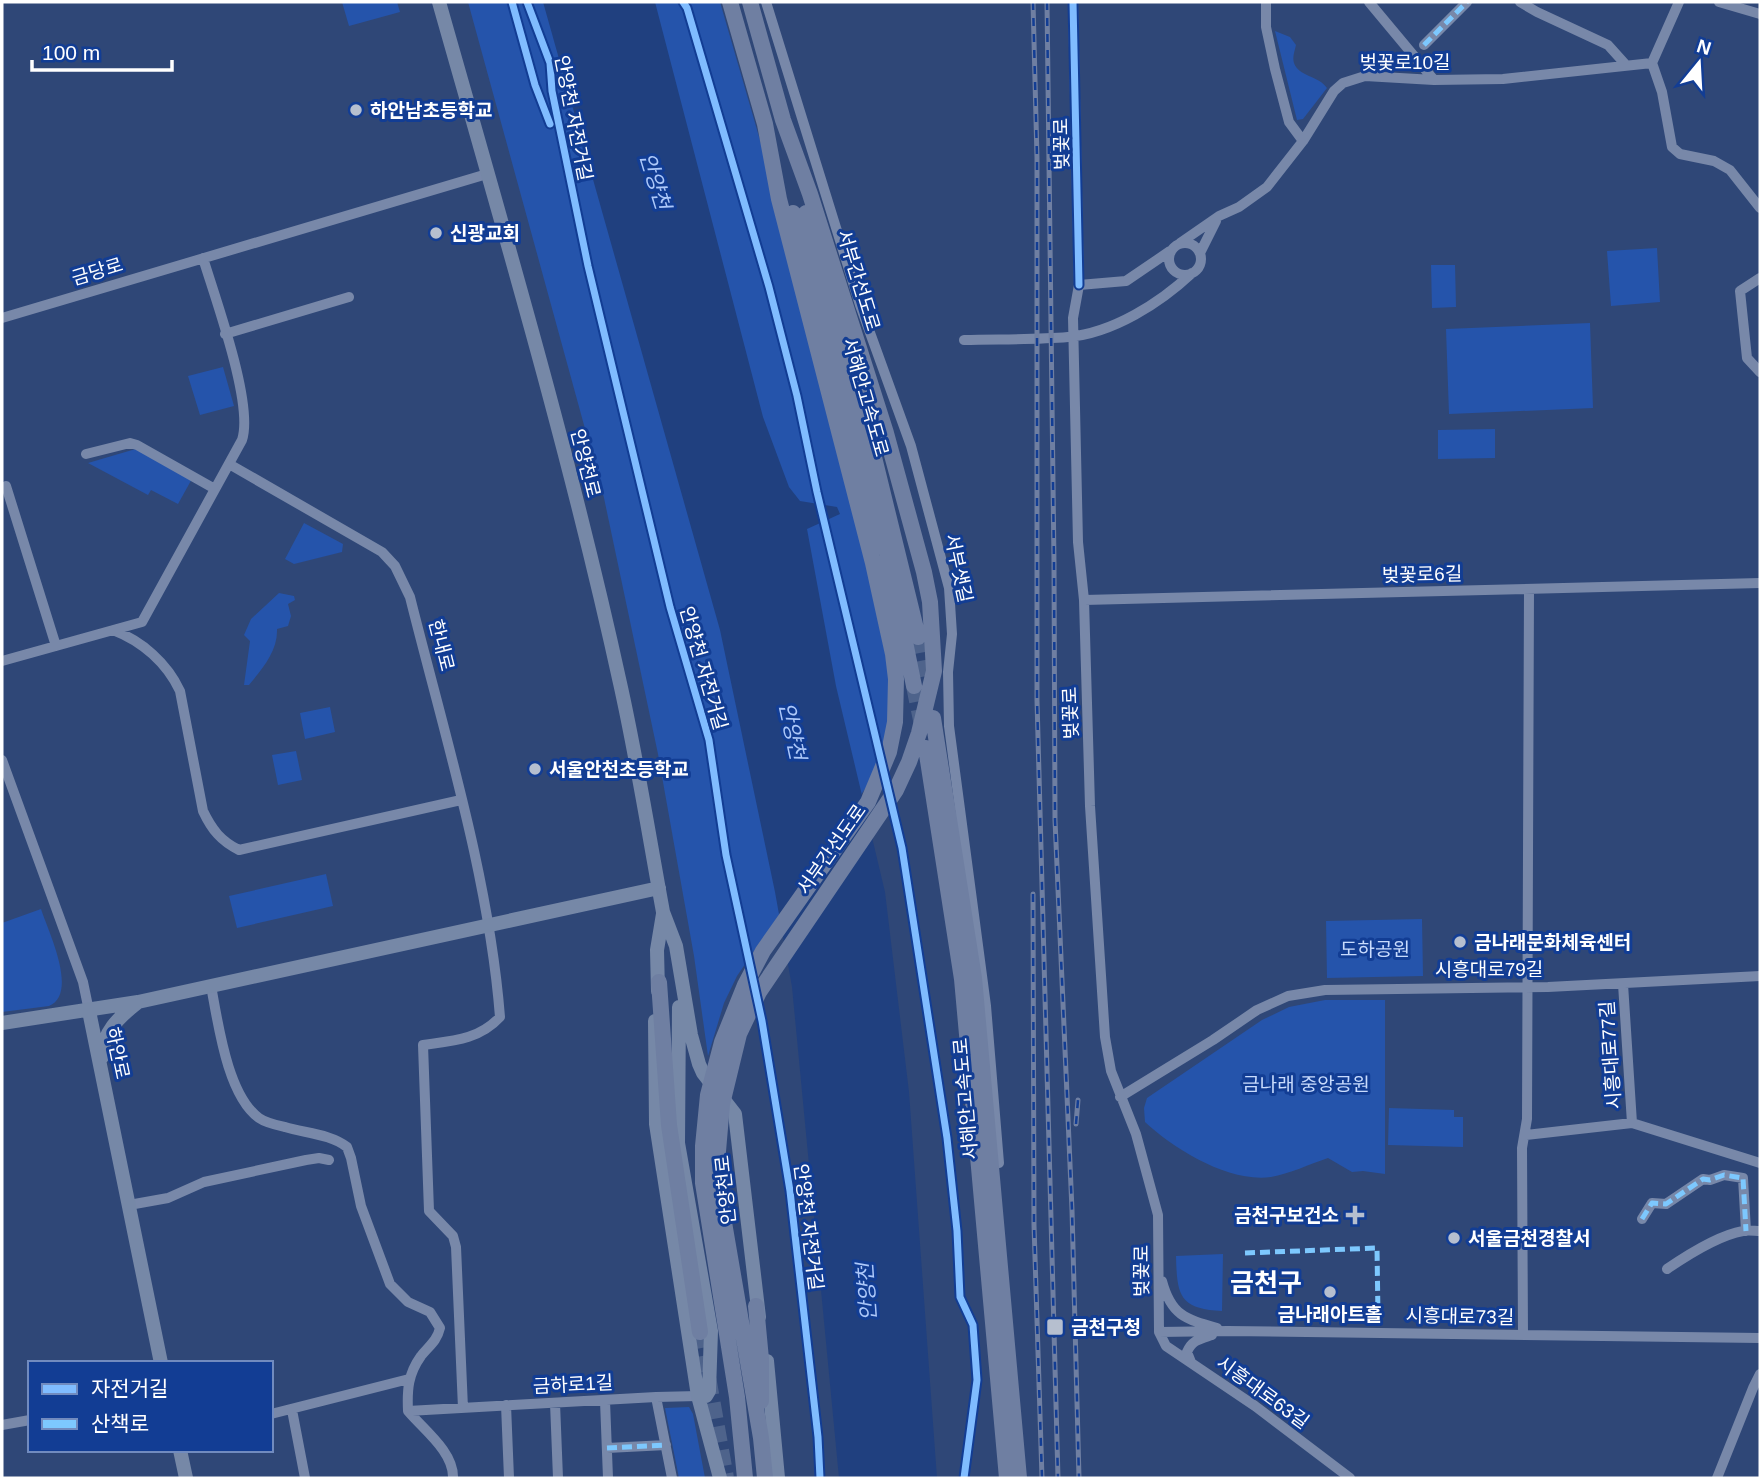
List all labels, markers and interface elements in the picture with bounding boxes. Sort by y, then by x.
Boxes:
scale bar [32,28,172,72]
north arrow [1664,28,1734,98]
text: N [1694,35,1714,59]
text: 100 m [42,41,100,64]
street label: 벚꽃로10길 [1359,52,1451,73]
street label: 안양천 자전거길 [551,53,596,183]
place label: 하안남초등학교 [370,100,492,121]
marker: 하안남초등학교 [348,102,364,118]
street label: 벚꽃로 [1051,118,1072,170]
water label: 안양천 [636,150,676,214]
place label: 신광교회 [450,223,520,244]
marker: 신광교회 [428,225,444,241]
street label: 서부간선도로 [833,227,884,333]
street label: 금당로 [69,254,125,289]
street label: 서해안고속도로 [839,335,892,459]
street label: 안양천로 [567,427,604,500]
street label: 서부샛길 [941,532,976,604]
street label: 벚꽃로6길 [1382,563,1462,586]
street label: 안양천 자전거길 [676,604,731,732]
street label: 한내로 [425,617,458,673]
street label: 벚꽃로 [1059,686,1082,740]
water label: 안양천 [775,700,810,764]
place label: 서울안천초등학교 [549,759,689,780]
marker: 서울안천초등학교 [527,761,543,777]
street label: 서부간선도로 [793,800,870,898]
place label: 금나래문화체육센터 [1474,932,1631,953]
marker: 금나래문화체육센터 [1452,934,1468,950]
park label: 도하공원 [1340,939,1410,960]
street label: 시흥대로79길 [1435,959,1543,980]
street label: 시흥대로77길 [1596,1000,1625,1110]
street label: 하안로 [102,1025,133,1081]
street label: 서해안고속도로 [950,1037,981,1161]
park label: 금나래 중앙공원 [1242,1074,1370,1095]
street label: 안양천로 [711,1154,740,1226]
street label: 안양천 자전거길 [790,1162,827,1292]
place label: 금천구보건소 [1234,1205,1339,1226]
marker: 금천구보건소 [1345,1205,1365,1225]
place label: 서울금천경찰서 [1468,1228,1590,1249]
marker: 서울금천경찰서 [1446,1230,1462,1246]
street label: 벚꽃로 [1131,1245,1152,1297]
water label: 안양천 [853,1260,880,1322]
district label: 금천구 [1230,1268,1302,1298]
marker: 금나래아트홀 [1322,1284,1338,1300]
place label: 금나래아트홀 [1278,1304,1382,1325]
street label: 시흥대로73길 [1406,1305,1514,1328]
marker: 금천구청 [1045,1317,1065,1337]
place label: 금천구청 [1071,1317,1141,1338]
street label: 시흥대로63길 [1213,1352,1313,1433]
legend [28,1361,273,1452]
street label: 금하로1길 [532,1372,614,1397]
text: 자전거길 [91,1377,168,1400]
text: 산책로 [91,1412,149,1435]

